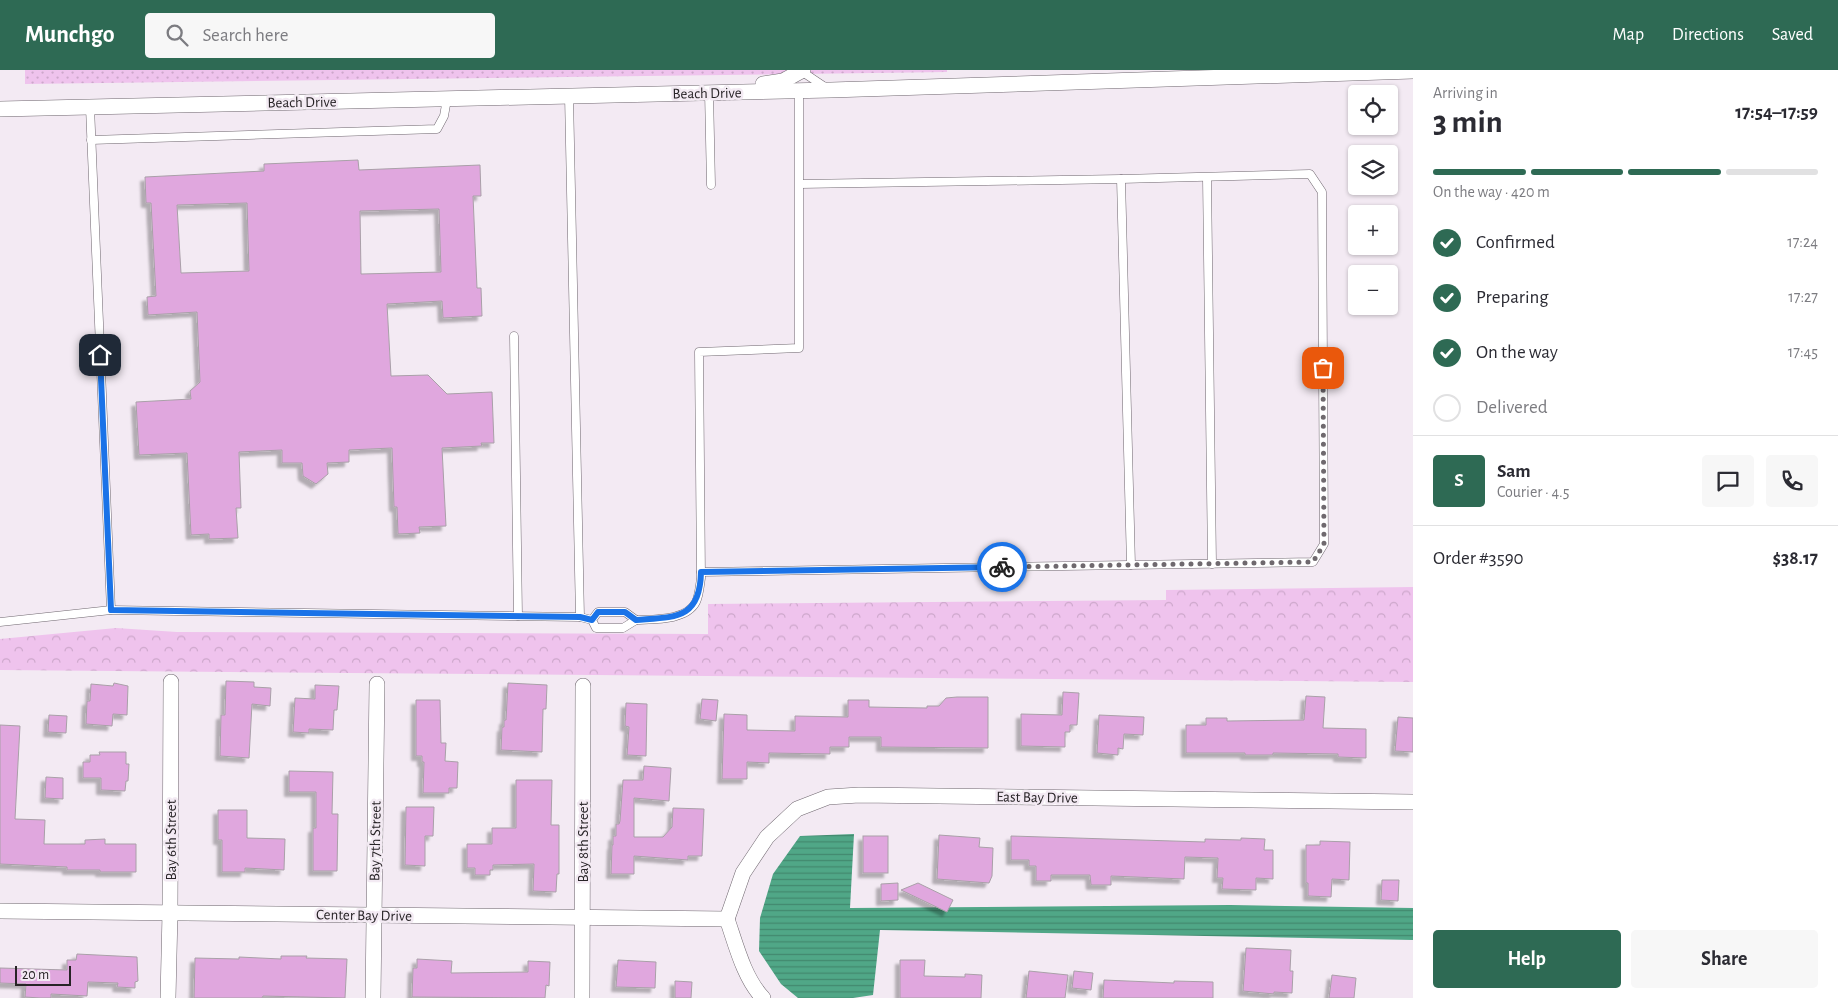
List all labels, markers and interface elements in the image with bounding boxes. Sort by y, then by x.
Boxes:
search box [145,13,495,58]
icon: search [163,21,191,49]
text: Munchgo [25,23,115,47]
text: Search here [203,26,288,45]
text: Map [1613,26,1644,44]
text: Directions [1672,26,1744,44]
text: Saved [1772,26,1813,44]
street label: Beach Drive [672,85,742,102]
map controls [1348,85,1398,315]
button: locate [1348,85,1398,135]
text: Arriving in [1433,85,1498,101]
street label: Beach Drive [267,94,337,111]
text: 17:54–17:59 [1735,103,1818,122]
text: 3 min [1433,106,1503,138]
button: layers [1348,145,1398,195]
text: On the way · 420 m [1433,184,1550,200]
button: + [1348,205,1398,255]
icon: check [1433,229,1461,257]
text: Confirmed [1476,233,1555,252]
text: 17:24 [1787,234,1818,250]
button: − [1348,265,1398,315]
icon: check [1433,284,1461,312]
text: Preparing [1476,288,1549,307]
text: 17:27 [1788,289,1818,305]
pin [79,334,121,376]
icon: check [1433,339,1461,367]
icon: home [86,341,114,369]
text: On the way [1476,343,1558,362]
text: 17:45 [1788,344,1818,360]
pin [1302,347,1344,389]
icon: bag [1309,354,1337,382]
text: Delivered [1476,398,1548,417]
button: chat [1702,455,1754,507]
button: phone [1766,455,1818,507]
text: Sam [1497,462,1531,481]
text: S [1454,471,1464,490]
text: Courier · 4.5 [1497,484,1569,500]
courier [977,542,1027,592]
text: Order #3590 [1433,549,1524,568]
text: $38.17 [1772,549,1818,568]
icon: bike [988,553,1016,581]
street label: East Bay Drive [996,789,1078,806]
street label: Bay 6th Street [164,799,179,881]
street label: Bay 7th Street [367,801,384,881]
street label: Bay 8th Street [576,801,591,883]
street label: Center Bay Drive [316,907,412,924]
button: Help [1433,930,1621,988]
button: Share [1631,930,1818,988]
scale bar [15,963,71,986]
text: 20 m [22,968,49,982]

